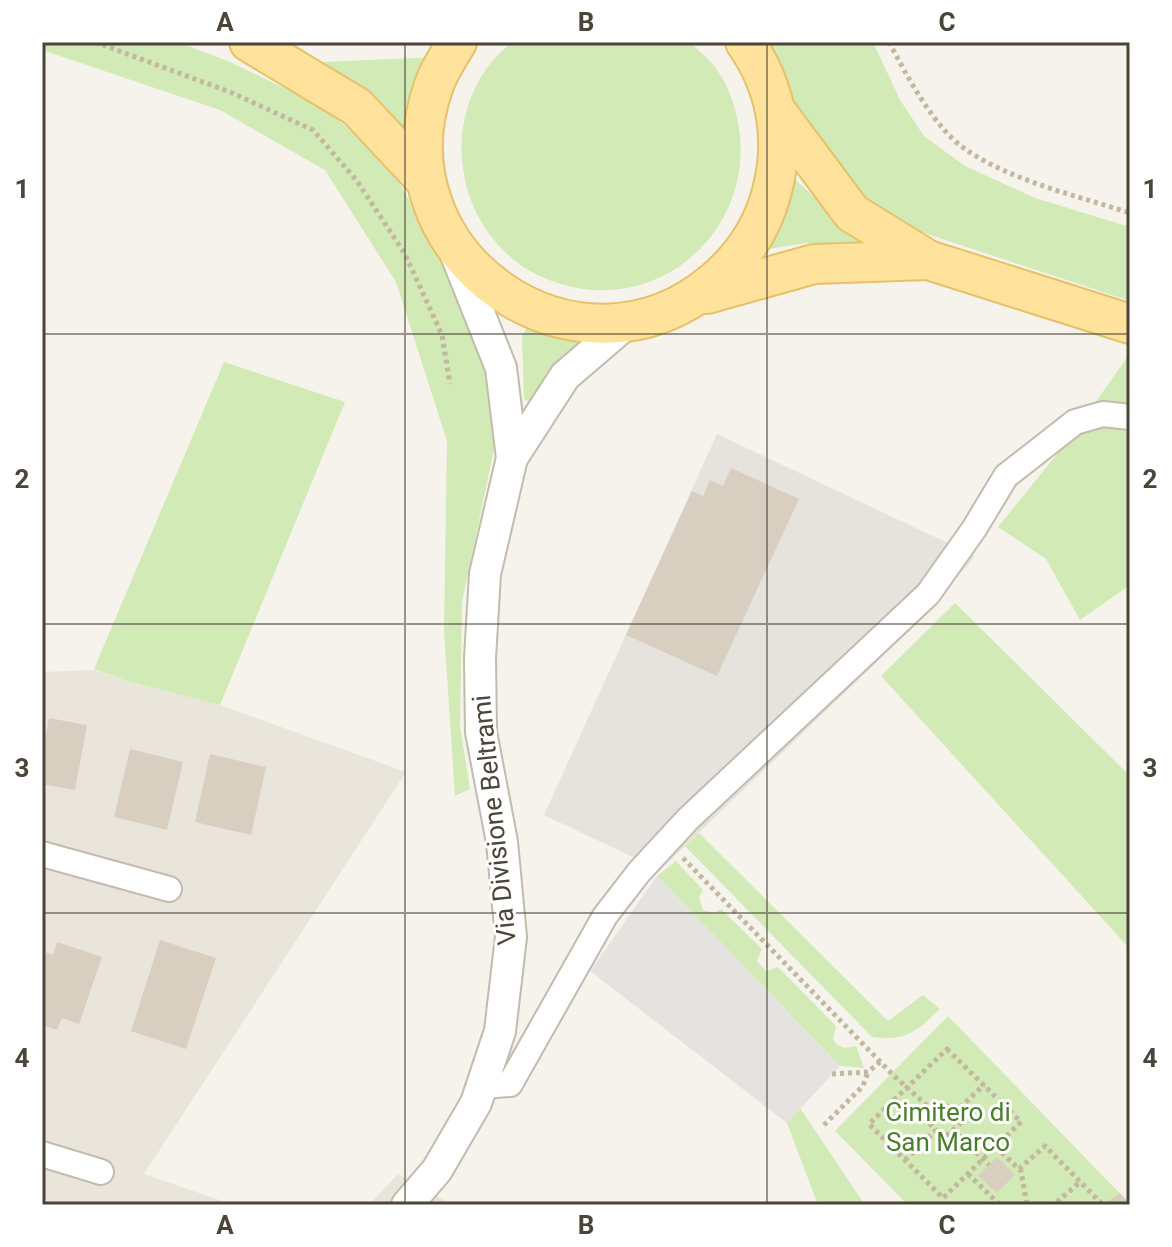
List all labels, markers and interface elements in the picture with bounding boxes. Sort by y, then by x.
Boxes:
text: A [216,7,234,37]
text: B [578,7,594,37]
text: C [938,7,956,37]
text: 1 [15,174,29,204]
text: 1 [1143,174,1157,204]
text: 2 [15,464,29,494]
text: 2 [1143,464,1157,494]
street label: Via Divisione Beltrami [466,693,522,947]
text: 3 [15,753,29,783]
text: 3 [1143,753,1157,783]
text: 4 [15,1043,30,1073]
text: 4 [1143,1043,1158,1073]
park label: Cimitero di San Marco [885,1097,1011,1157]
text: A [216,1210,234,1240]
text: B [578,1210,594,1240]
text: C [938,1210,956,1240]

